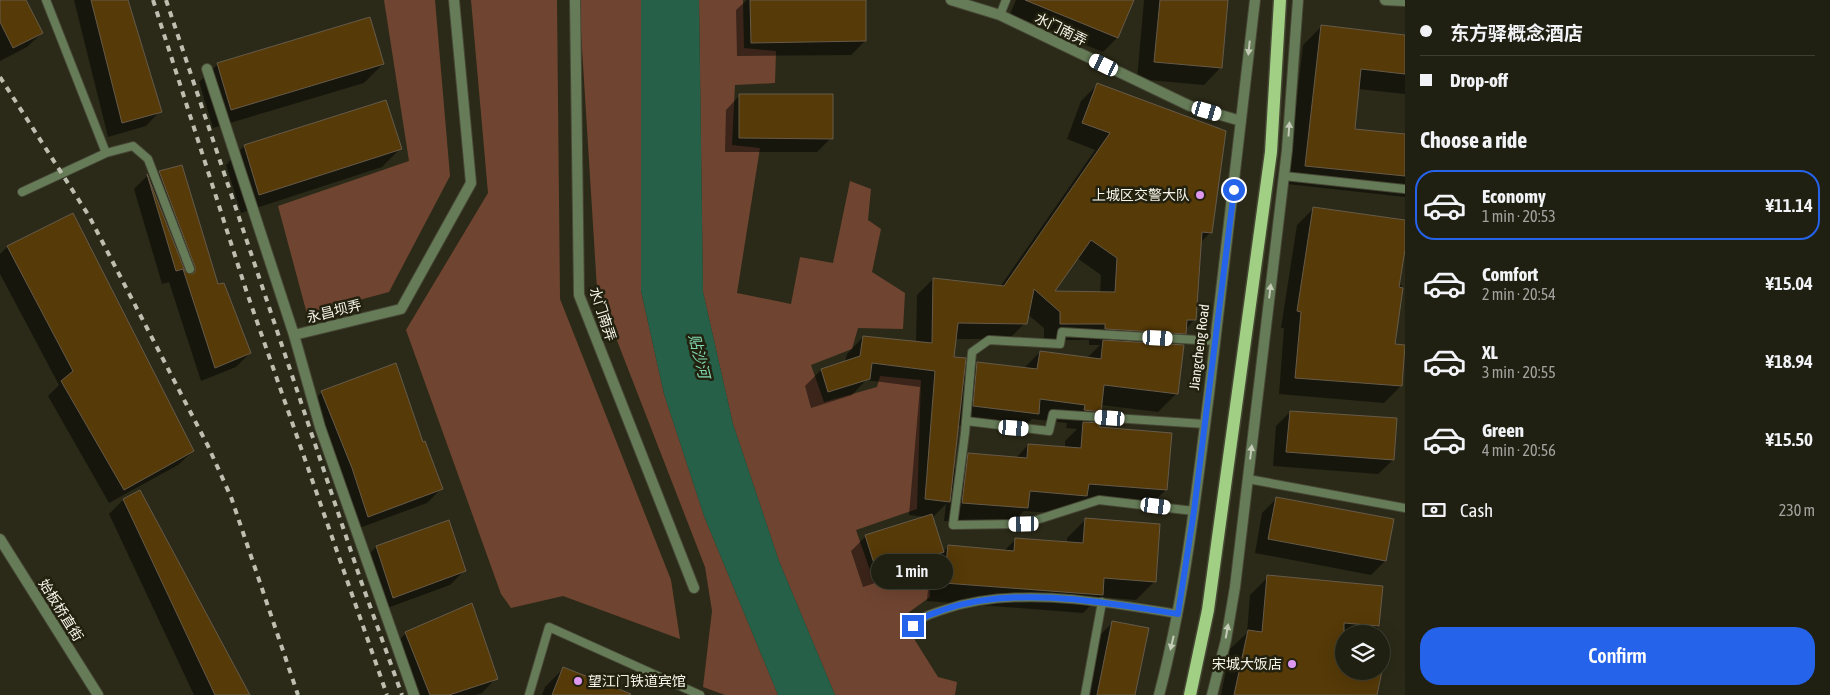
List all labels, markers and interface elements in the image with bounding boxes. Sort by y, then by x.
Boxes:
street label: 水门南弄 [1032,10,1090,48]
text: 东方驿概念酒店 [1450,22,1583,44]
one-way arrow [1245,41,1253,57]
car [1087,52,1120,78]
text: Drop-off [1450,69,1508,91]
car [1190,100,1223,122]
one-way arrow [1285,121,1293,137]
text: Choose a ride [1420,127,1527,153]
route start [1223,179,1245,201]
icon: car [1422,183,1467,228]
text: Economy [1482,185,1546,207]
place label: 上城区交警大队 [1092,187,1190,203]
marker: 上城区交警大队 [1194,189,1206,201]
text: ¥11.14 [1765,194,1813,216]
text: 1 min · 20:53 [1482,207,1556,225]
icon: car [1422,261,1467,306]
text: Comfort [1482,263,1538,285]
text: ¥15.04 [1765,272,1813,294]
one-way arrow [1266,283,1274,299]
street label: 水门南弄 [587,285,619,343]
text: 2 min · 20:54 [1482,285,1556,303]
street label: 永昌坝弄 [305,296,363,326]
street label: Jiangcheng Road [1186,303,1212,391]
car [1142,330,1173,346]
water label: 贴沙河 [686,332,714,383]
icon: car [1422,339,1467,384]
text: XL [1482,341,1498,363]
text: ¥18.94 [1765,350,1813,372]
text: 3 min · 20:55 [1482,363,1556,381]
car [1094,409,1125,427]
icon: car [1422,417,1467,462]
car [998,419,1029,437]
text: Green [1482,419,1524,441]
text: ¥15.50 [1765,428,1813,450]
text: 4 min · 20:56 [1482,441,1556,459]
one-way arrow [1247,444,1255,460]
icon: cash [1420,496,1448,524]
car [1140,497,1171,515]
text: Cash [1460,499,1493,521]
text: 230 m [1779,501,1815,519]
car [1008,516,1039,532]
callout: 1 min [872,554,954,588]
text: 1 min [896,562,928,580]
street label: 始板桥直街 [36,576,86,644]
route end [902,615,924,637]
one-way arrow [1224,622,1232,638]
map controls [1335,625,1390,680]
button: layers [1335,625,1390,680]
button: Confirm [1420,627,1815,685]
one-way arrow [1168,636,1176,651]
place label: 宋城大饭店 [1212,656,1282,672]
marker: 宋城大饭店 [1286,658,1298,670]
place label: 望江门铁道宾馆 [588,673,686,689]
marker: 望江门铁道宾馆 [572,675,584,687]

